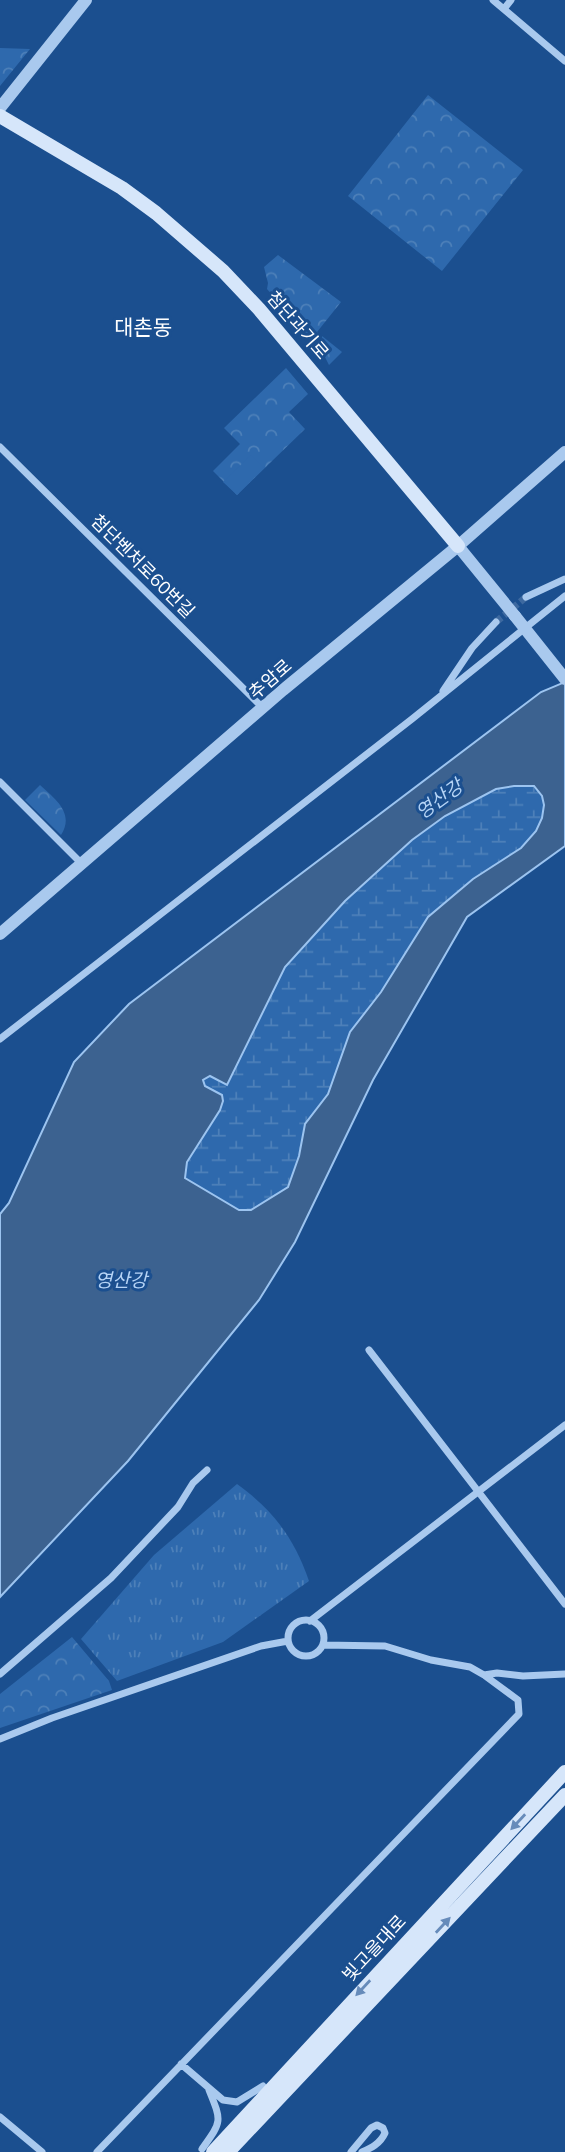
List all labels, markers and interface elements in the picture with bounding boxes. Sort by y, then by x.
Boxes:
street label: 첨단과기로 [262,286,334,364]
district label: 대촌동 [114,314,172,340]
street label: 첨단벤처로60번길 [86,509,200,623]
street label: 추암로 [244,654,296,704]
water label: 영산강 [411,772,469,824]
water label: 영산강 [95,1268,150,1292]
one-way arrow [511,1813,527,1830]
street label: 빛고을대로 [337,1910,411,1986]
one-way arrow [435,1917,451,1934]
one-way arrow [356,1979,372,1996]

